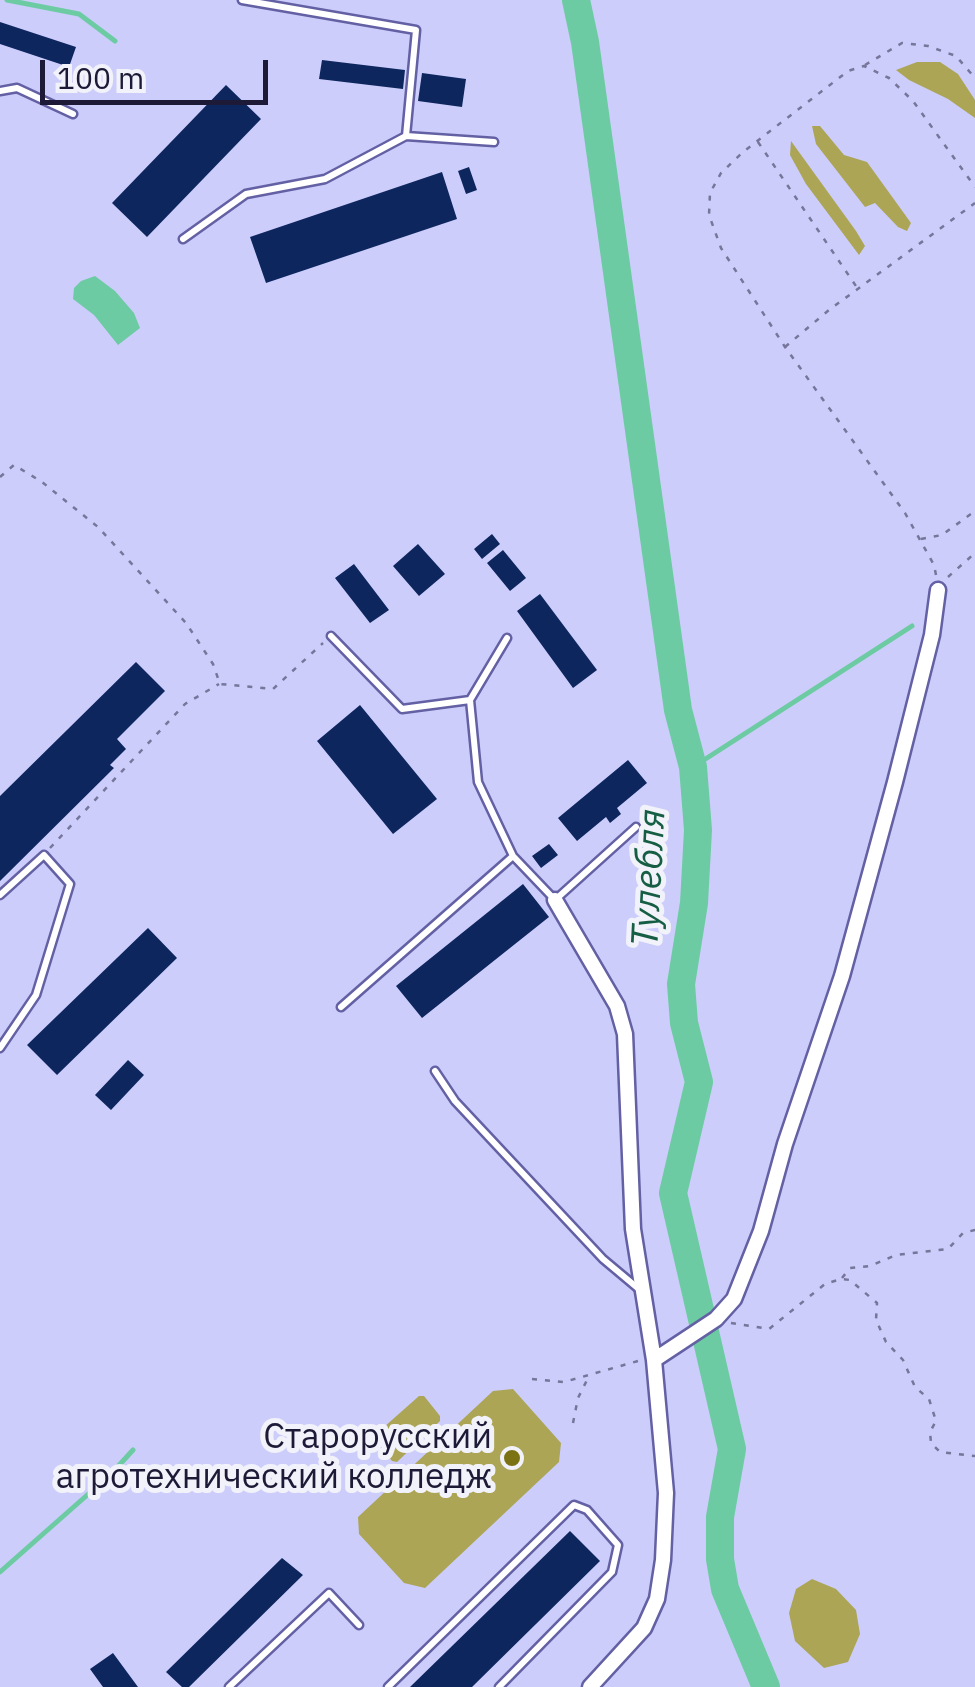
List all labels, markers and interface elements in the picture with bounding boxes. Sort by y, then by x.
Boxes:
scale bar [45,40,272,102]
text: 100 m [57,58,144,97]
water label: Тулебля [624,808,676,948]
place label: Старорусский агротехнический колледж [56,1417,492,1499]
marker: Старорусский агротехнический колледж [501,1447,523,1469]

